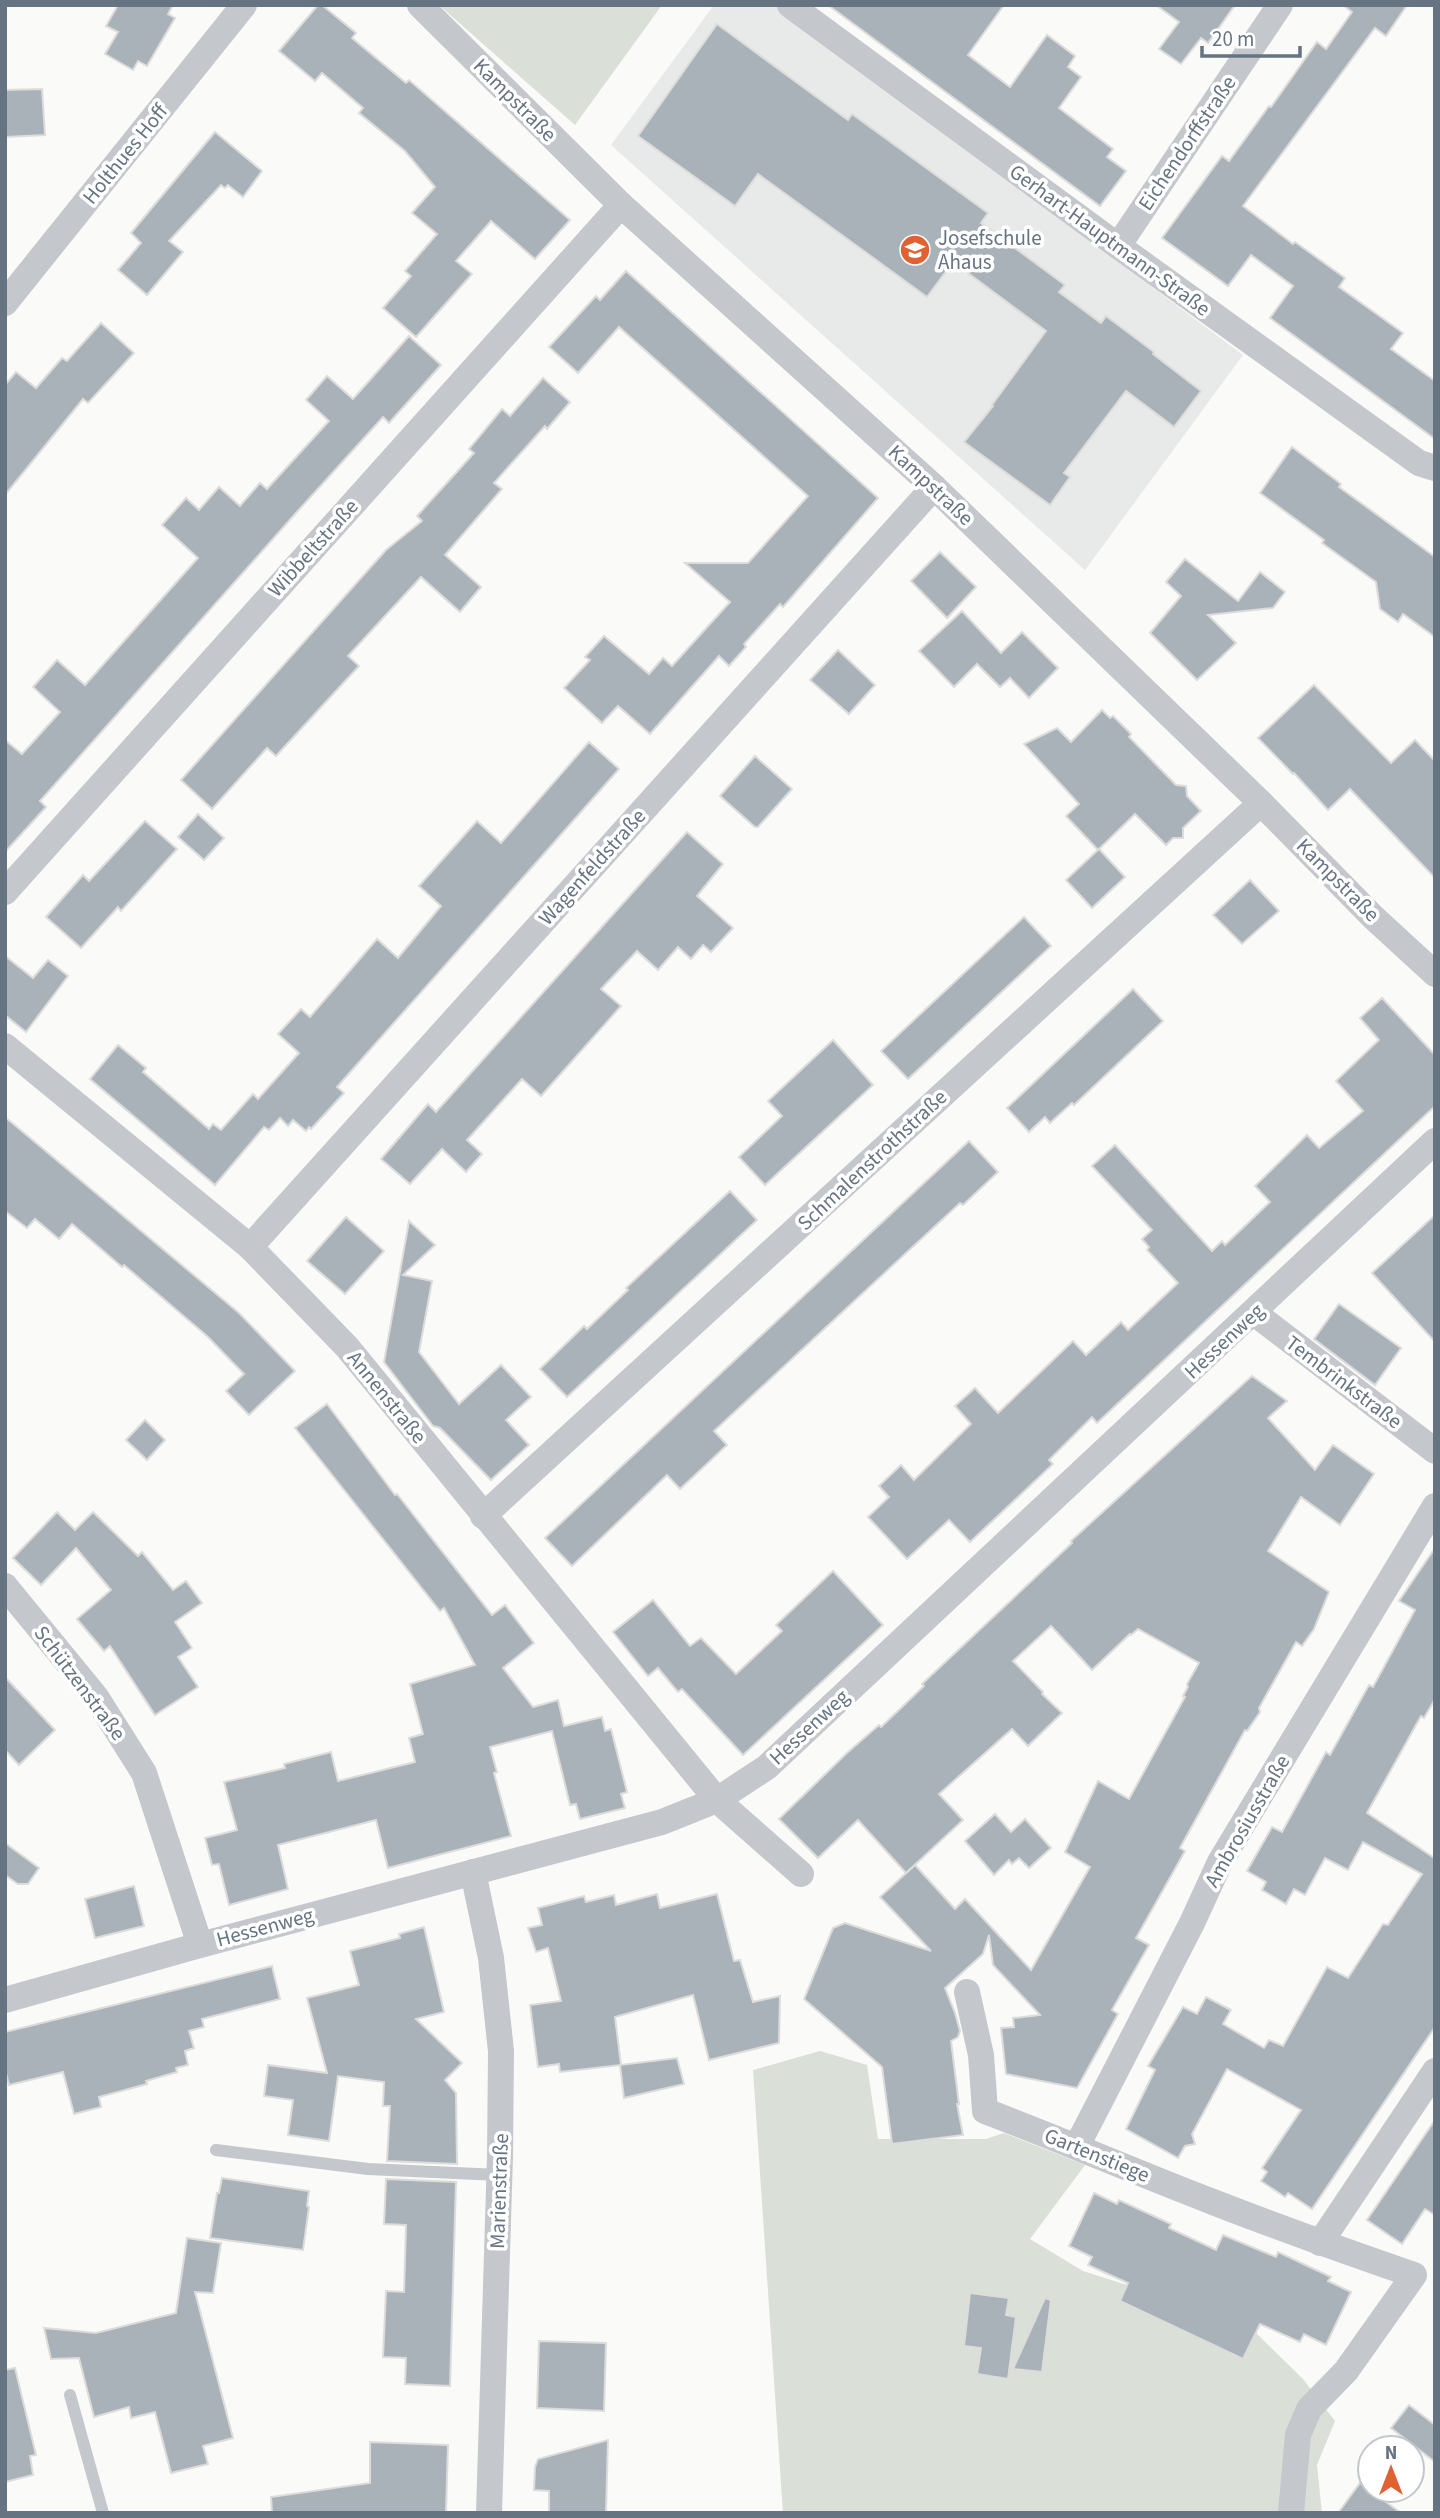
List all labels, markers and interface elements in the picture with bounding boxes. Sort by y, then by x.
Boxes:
scale bar [1202,14,1300,58]
text: 20 m [1212,24,1254,54]
street label: Kampstraße [467,52,563,148]
street label: Eichendorffstraße [1131,70,1243,216]
street label: Holthues Hoff [75,97,175,210]
street label: Gerhart-Hauptmann-Straße [1003,157,1217,323]
place label: Josefschule Ahaus [938,223,1042,277]
school or university icon: Josefschule Ahaus [898,233,932,267]
street label: Kampstraße [882,438,980,532]
street label: Wibbeltstraße [261,492,365,604]
street label: Wagenfeldstraße [531,802,653,932]
street label: Kampstraße [1290,832,1386,928]
street label: Schmalenstrothstraße [790,1083,954,1237]
street label: Hessenweg [1177,1296,1271,1386]
street label: Tembrinkstraße [1279,1328,1409,1436]
street label: Annenstraße [340,1344,434,1450]
street label: Schützenstraße [27,1619,133,1747]
street label: Hessenweg [762,1682,856,1772]
street label: Ambrosiusstraße [1197,1749,1297,1893]
street label: Hessenweg [213,1900,317,1954]
street label: Gartenstiege [1040,2120,1154,2190]
street label: Marienstraße [482,2133,516,2249]
north arrow [1356,2434,1426,2504]
text: N [1385,2440,1397,2467]

